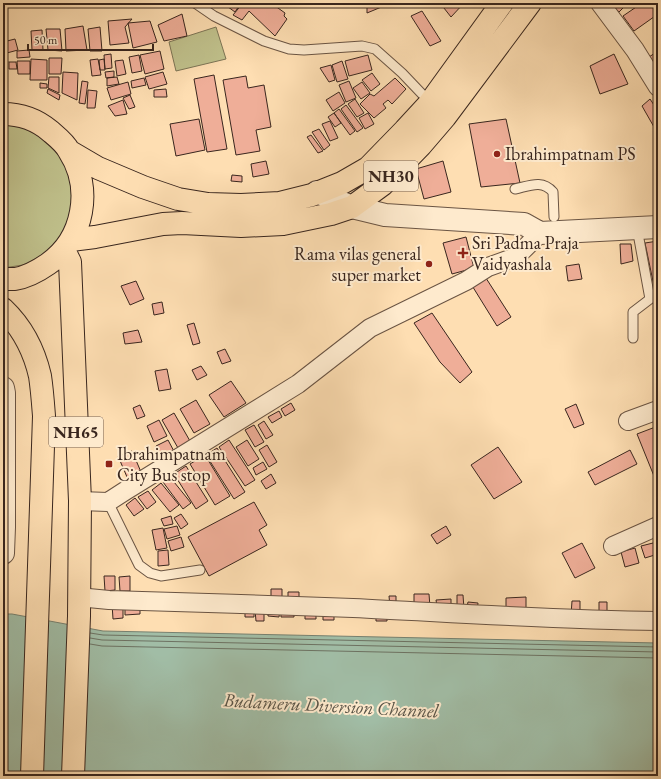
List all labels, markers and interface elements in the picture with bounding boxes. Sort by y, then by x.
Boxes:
scale bar [28,26,153,52]
text: 50 m [34,32,58,48]
place label: Ibrahimpatnam PS [505,142,636,165]
marker: Ibrahimpatnam PS [492,149,502,159]
road number: NH30 [364,161,418,191]
place label: Sri Padma Praja Vaidyashala [472,231,580,275]
place label: Rama vilas general super market [294,242,421,286]
marker: Sri Padma Praja Vaidyashala [457,247,469,259]
marker: Rama vilas general super market [424,259,434,269]
road number: NH65 [49,417,103,447]
place label: Ibrahimpatnam City Bus stop [117,442,226,486]
marker: Ibrahimpatnam City Bus stop [104,459,114,469]
water label: Budameru Diversion Channel [222,687,440,724]

